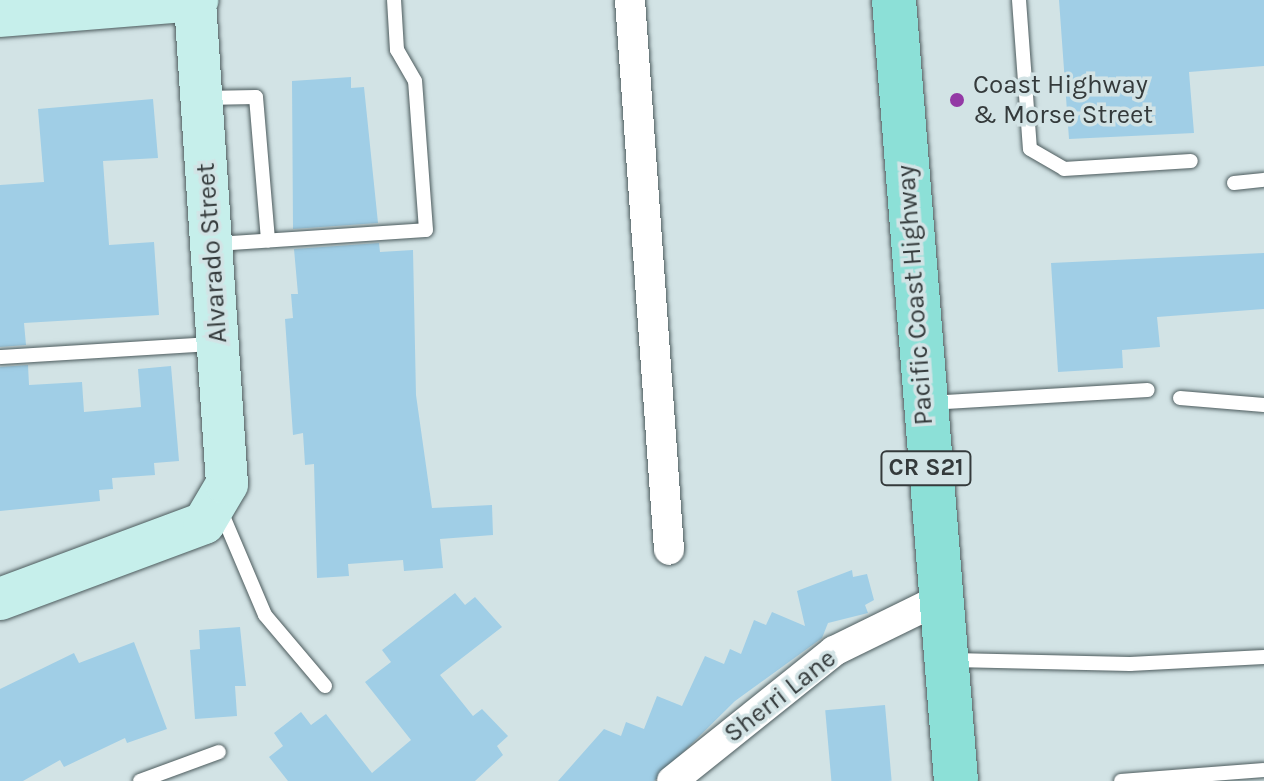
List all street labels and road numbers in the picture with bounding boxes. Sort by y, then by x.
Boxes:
street label: Alvarado Street [190,162,234,344]
street label: Pacific Coast Highway [890,164,940,426]
road number: CR S21 [880,448,972,488]
street label: Sherri Lane [718,643,842,749]

